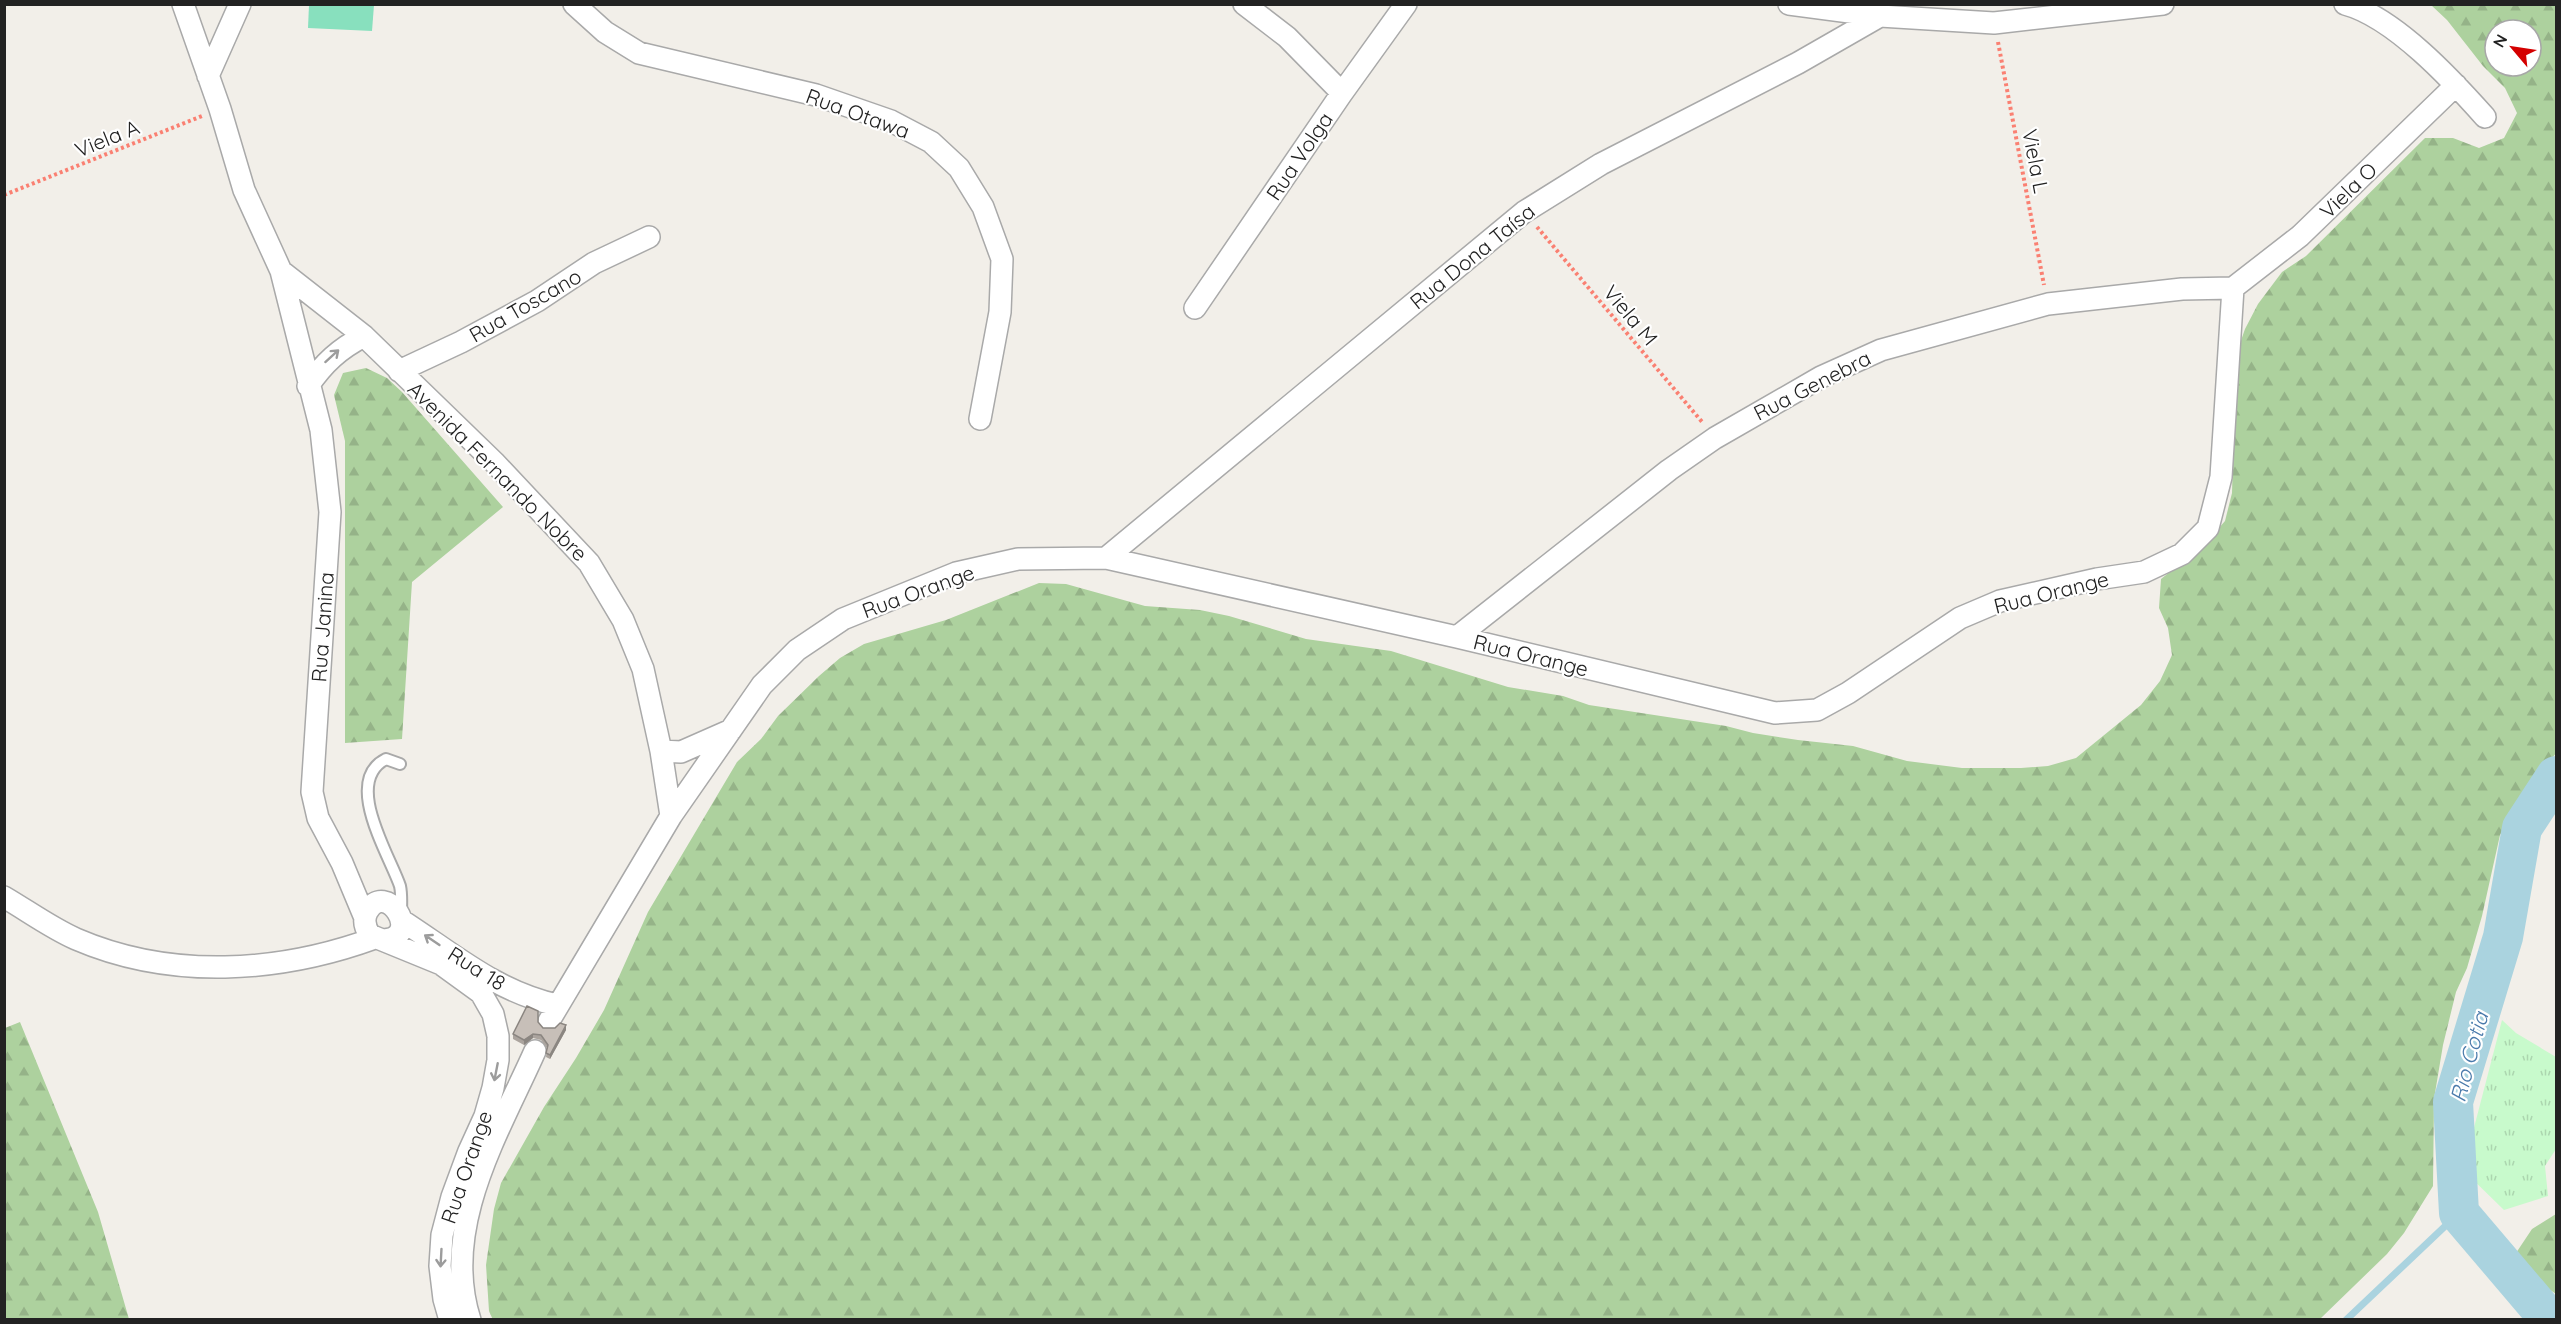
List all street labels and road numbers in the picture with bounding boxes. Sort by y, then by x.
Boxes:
street label: Rua Otawa [802,82,914,144]
street label: Rua Volga [1260,107,1338,205]
street label: Viela A [71,113,143,163]
street label: Viela L [2017,127,2055,195]
street label: Viela O [2314,156,2382,224]
street label: Rua Dona Taísa [1404,198,1540,314]
street label: Rua Toscano [464,262,586,348]
street label: Viela M [1598,279,1664,351]
street label: Rua Genebra [1749,344,1875,426]
street label: Avenida Fernando Nobre [403,376,593,566]
street label: Rua Orange [858,559,978,623]
street label: Rua Orange [1991,565,2111,619]
street label: Rua Janina [305,571,339,683]
street label: Rua Orange [1471,628,1591,682]
street label: Rua 18 [443,940,511,996]
street label: Rua Orange [435,1107,497,1227]

